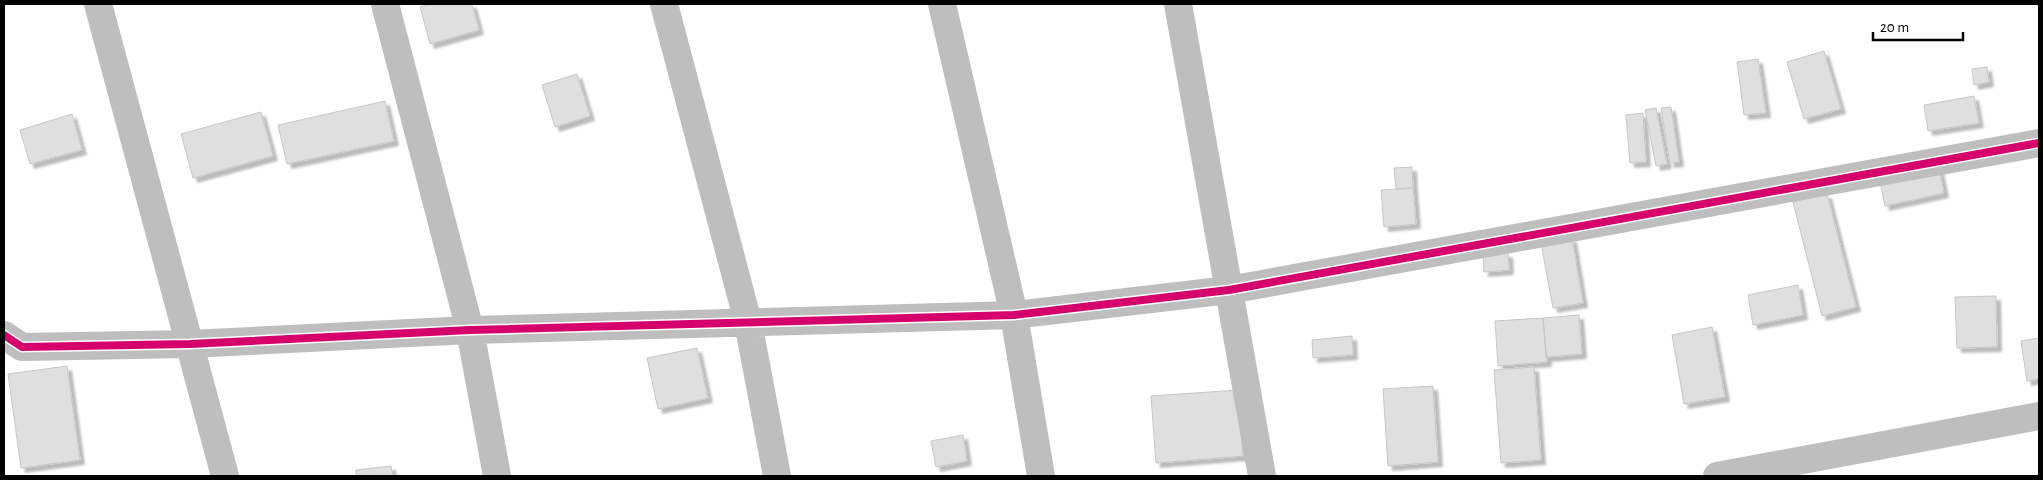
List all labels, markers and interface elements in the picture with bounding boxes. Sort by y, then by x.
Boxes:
scale bar [1873,10,1963,42]
text: 20 m [1880,20,1909,35]

